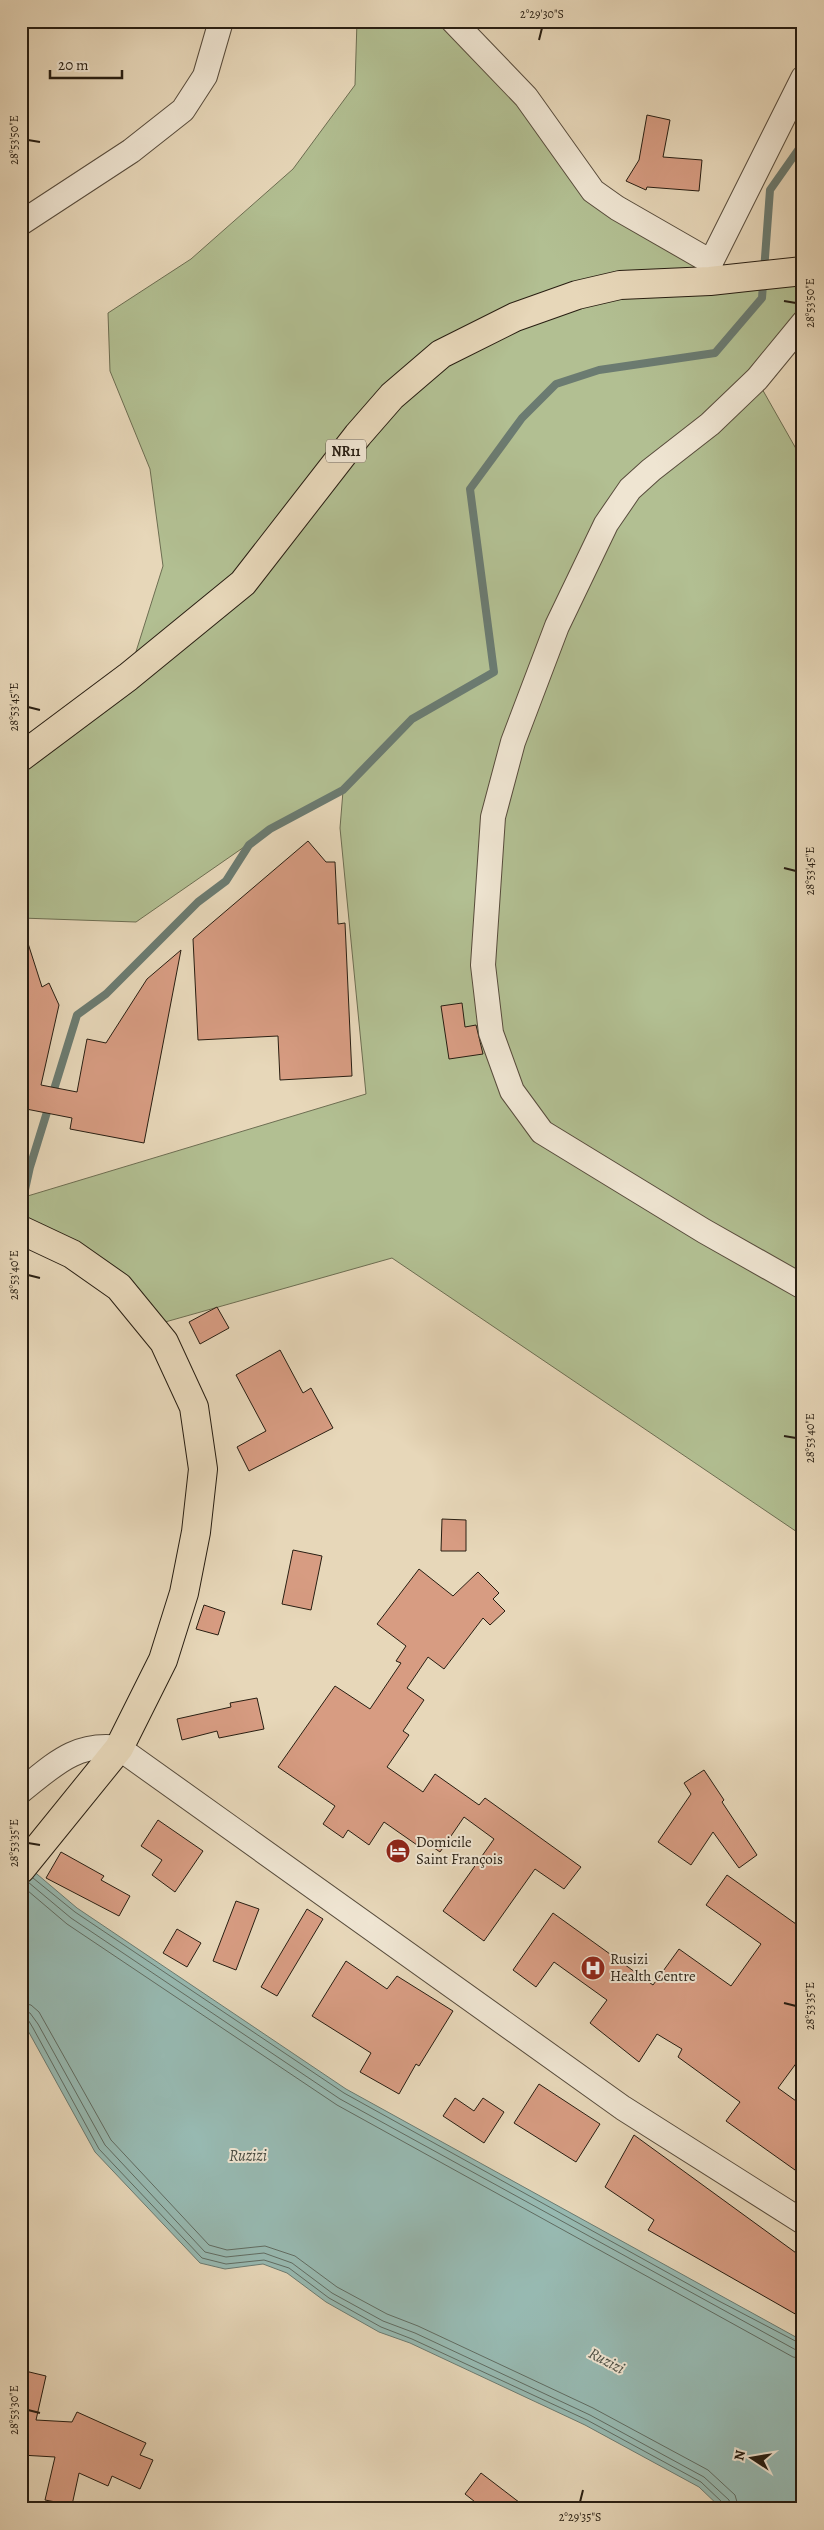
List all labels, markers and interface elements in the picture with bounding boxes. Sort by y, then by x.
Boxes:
text: 2°29'30"S [520,6,564,22]
scale bar [50,48,122,80]
text: 20 m [58,55,89,75]
text: 28°53'50"E [6,115,22,165]
text: 28°53'50"E [802,278,818,328]
road number: NR11 [326,440,366,462]
text: 28°53'45"E [6,683,22,731]
text: 28°53'45"E [802,847,818,895]
text: 28°53'40"E [6,1250,22,1300]
text: 28°53'40"E [802,1413,818,1463]
text: 28°53'35"E [6,1819,22,1867]
place label: Domicile Saint François [416,1832,503,1869]
hotel icon: Domicile Saint François [385,1838,411,1864]
place label: Rusizi Health Centre [610,1949,696,1986]
hospital icon: Rusizi Health Centre [580,1955,606,1981]
text: 28°53'35"E [802,1982,818,2030]
water label: Ruzizi [229,2145,267,2167]
water label: Ruzizi [585,2342,628,2379]
text: 28°53'30"E [6,2385,22,2435]
north arrow [726,2432,776,2482]
text: N [729,2448,750,2462]
text: 2°29'35"S [559,2509,601,2525]

